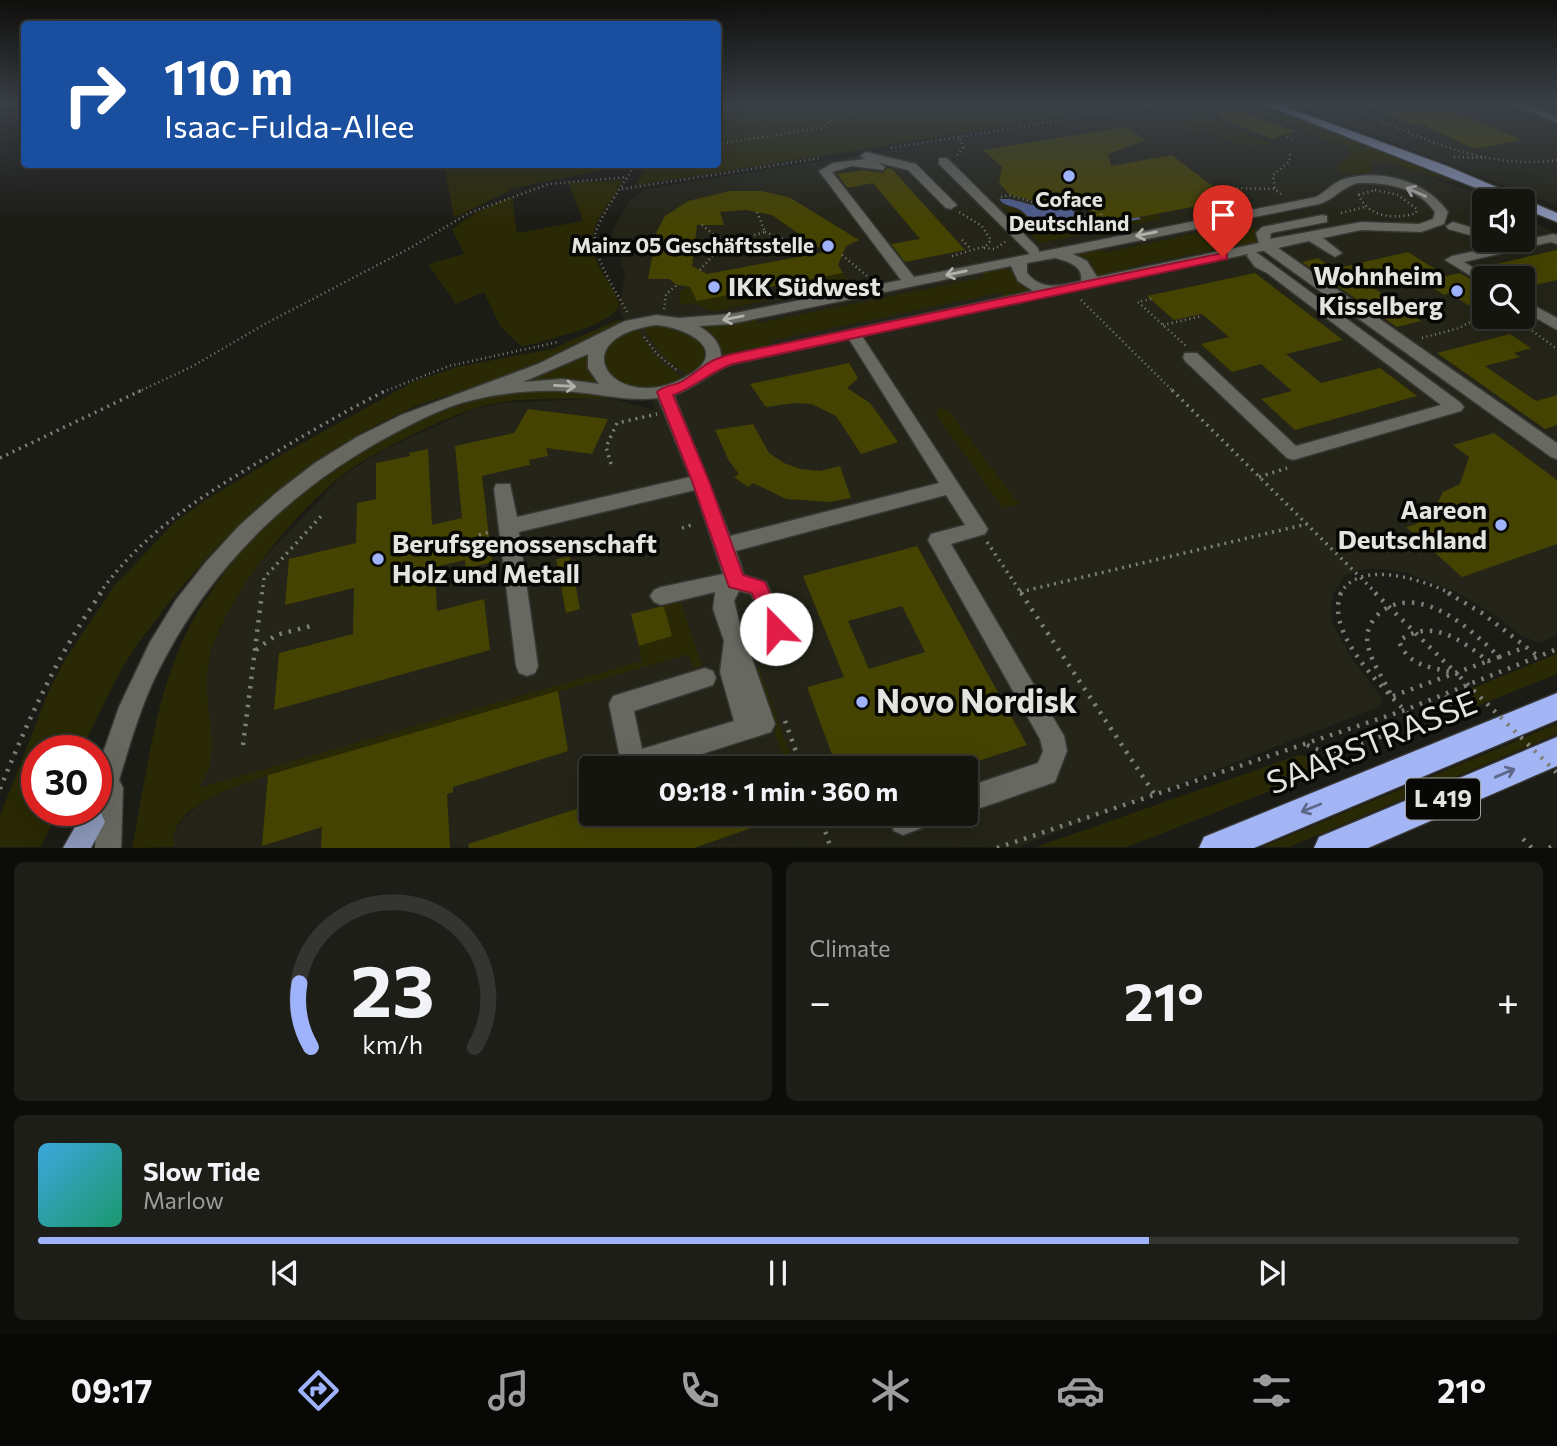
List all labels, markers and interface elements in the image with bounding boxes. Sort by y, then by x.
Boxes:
text: 110 m [164,45,293,105]
icon: right [49,49,140,140]
text: Isaac-Fulda-Allee [164,105,414,145]
marker: Coface Deutschland [1061,168,1077,184]
pin [1193,185,1253,257]
one-way arrow [1406,185,1427,198]
place label: Coface Deutschland [1009,186,1129,235]
map controls [1472,189,1535,329]
button: sound [1472,189,1535,252]
icon: arrive [1204,196,1242,234]
one-way arrow [1136,227,1158,241]
place label: Mainz 05 Geschäftsstelle [571,232,814,257]
marker: Mainz 05 Geschäftsstelle [820,238,836,254]
place label: Wohnheim Kisselberg [1313,259,1443,320]
button: search [1472,266,1535,329]
one-way arrow [945,267,968,281]
place label: IKK Südwest [728,270,881,301]
marker: IKK Südwest [706,279,722,295]
marker: Wohnheim Kisselberg [1449,283,1465,299]
one-way arrow [722,312,745,325]
one-way arrow [553,379,576,392]
place label: Aareon Deutschland [1338,493,1487,554]
marker: Aareon Deutschland [1493,517,1509,533]
place label: Berufsgenossenschaft Holz und Metall [392,527,657,588]
marker: Berufsgenossenschaft Holz und Metall [370,551,386,567]
position arrow [739,592,813,666]
place label: Novo Nordisk [876,680,1078,720]
street label: SAARSTRASSE [1260,681,1482,802]
marker: Novo Nordisk [854,694,870,710]
speed limit sign: 30 [21,735,112,826]
one-way arrow [1494,766,1516,779]
text: 09:18 · 1 min · 360 m [659,775,898,806]
road number: L 419 [1406,778,1480,820]
one-way arrow [1301,802,1322,815]
text: Climate [810,934,891,962]
text: 23 [351,944,435,1033]
text: 21° [1124,968,1204,1032]
text: − [810,977,831,1024]
text: + [1497,977,1519,1024]
text: km/h [362,1029,423,1059]
text: Slow Tide [143,1155,260,1186]
text: Marlow [143,1186,224,1214]
icon: previous [266,1254,304,1292]
icon: pause [759,1254,797,1292]
icon: next [1253,1254,1291,1292]
icon: directions [294,1366,343,1415]
icon: music [484,1366,533,1415]
icon: phone [675,1366,724,1415]
icon: climate [866,1366,915,1415]
icon: car [1056,1366,1105,1415]
icon: filters [1247,1366,1296,1415]
text: 09:17 [71,1370,152,1410]
text: 21° [1437,1370,1486,1410]

